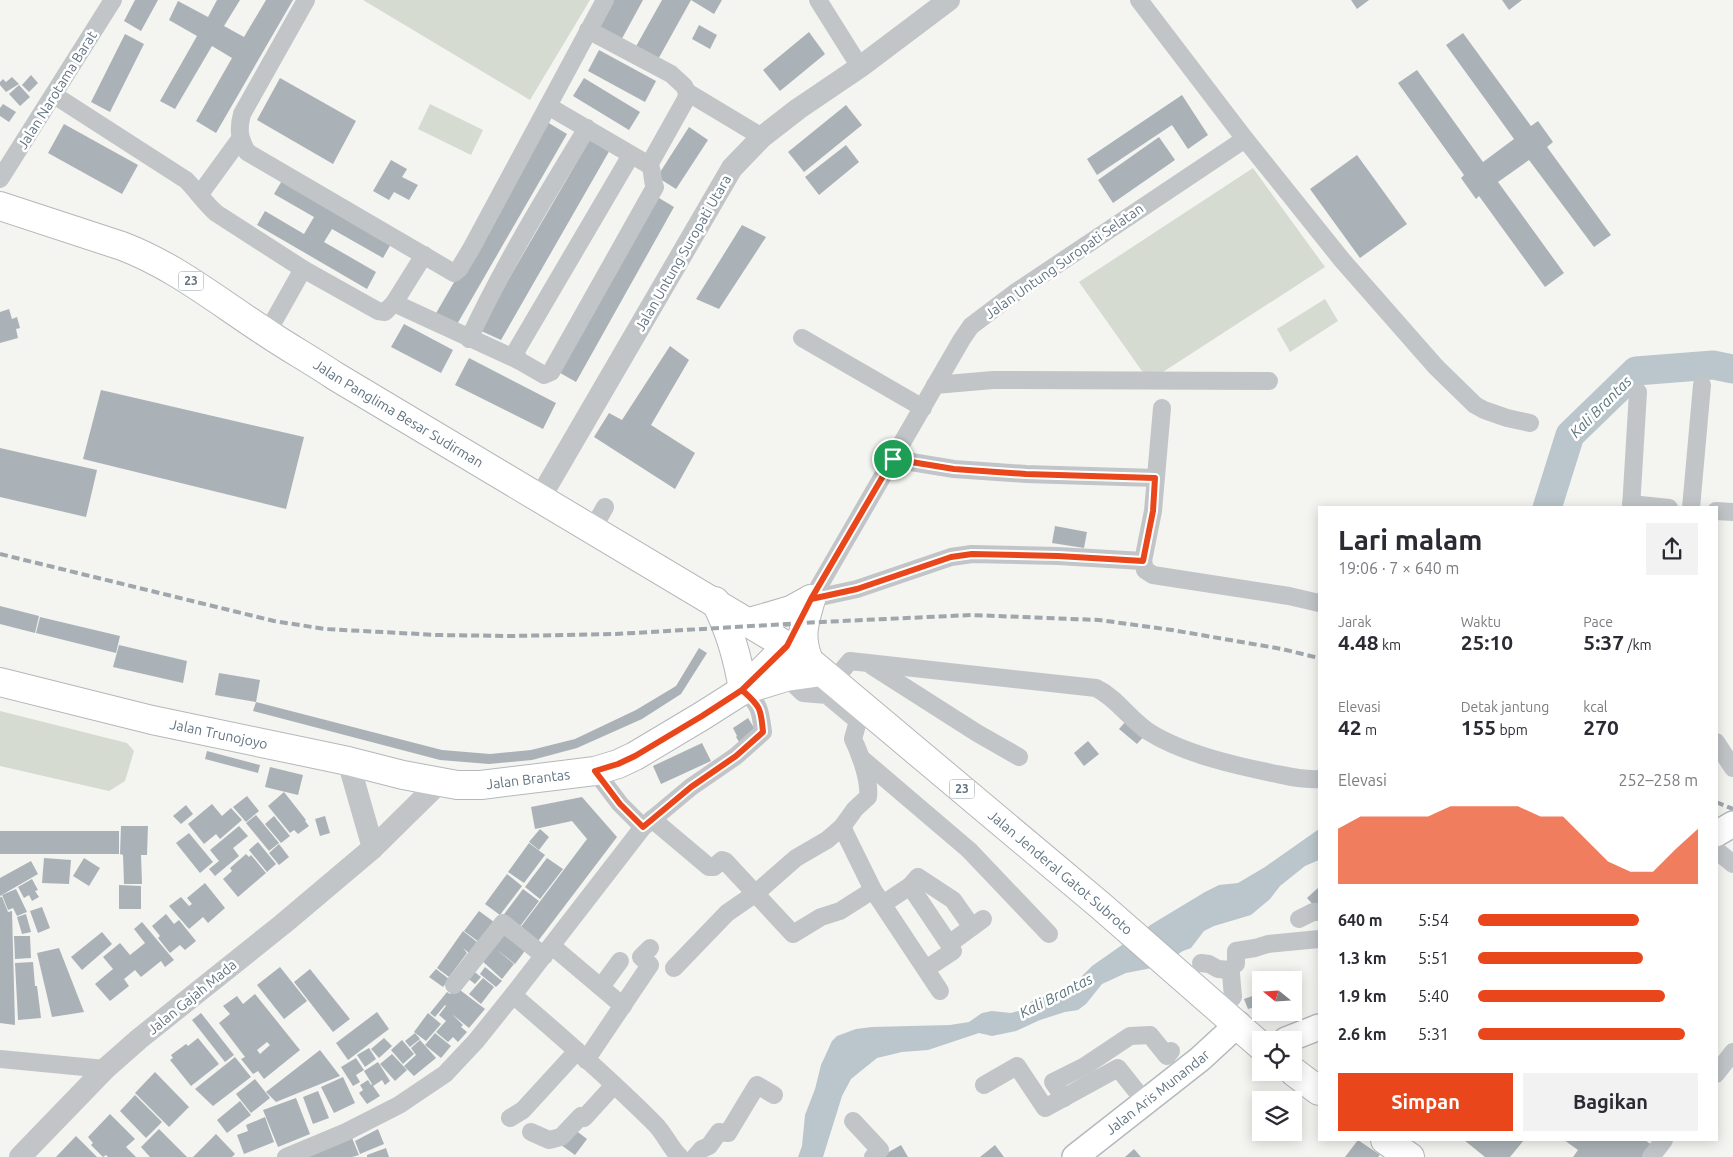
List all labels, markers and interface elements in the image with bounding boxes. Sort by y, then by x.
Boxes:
street label: Jalan Narotama Barat [14,28,100,152]
street label: Jalan Untung Suropati Utara [632,172,734,334]
street label: Jalan Untung Suropati Selatan [982,200,1146,322]
road number: 23 [178,272,204,290]
street label: Jalan Panglima Besar Sudirman [311,356,486,471]
water label: Kali Brantas [1566,372,1635,441]
pin [872,438,914,480]
icon: arrive [879,445,907,473]
button: share [1646,523,1698,575]
text: Lari malam [1338,524,1482,555]
text: 19:06 · 7 × 640 m [1338,559,1459,577]
text: Jarak [1338,614,1372,630]
text: Waktu [1461,614,1501,630]
text: Pace [1583,614,1613,630]
text: 4.48 [1338,630,1379,654]
text: 25:10 [1461,630,1513,654]
text: 5:37 [1583,630,1624,654]
text: km [1379,637,1401,653]
text: /km [1624,637,1652,653]
text: Elevasi [1338,699,1381,715]
text: Detak jantung [1461,699,1549,715]
text: kcal [1583,699,1608,715]
text: 42 [1338,715,1362,739]
text: 155 [1461,715,1496,739]
text: 270 [1583,715,1619,739]
street label: Jalan Trunojoyo [169,716,269,752]
text: m [1362,722,1377,738]
text: bpm [1496,722,1528,738]
street label: Jalan Brantas [485,766,571,792]
text: Elevasi [1338,771,1387,789]
text: 252–258 m [1618,771,1698,789]
road number: 23 [950,780,974,799]
street label: Jalan Jenderal Gatot Subroto [985,807,1136,938]
text: 640 m [1338,911,1383,929]
text: 5:54 [1418,911,1449,929]
text: 1.3 km [1338,949,1387,967]
text: 5:51 [1418,949,1449,967]
street label: Jalan Gajah Mada [145,956,239,1038]
water label: Kali Brantas [1016,970,1096,1021]
north arrow [1252,971,1302,1021]
map controls [1252,971,1302,1141]
text: 1.9 km [1338,987,1387,1005]
text: 5:40 [1418,987,1449,1005]
text: 2.6 km [1338,1025,1387,1043]
text: 5:31 [1418,1025,1449,1043]
button: locate [1252,1031,1302,1081]
street label: Jalan Aris Munandar [1103,1046,1213,1138]
button: Simpan [1338,1073,1513,1131]
button: Bagikan [1523,1073,1698,1131]
button: layers [1252,1091,1302,1141]

